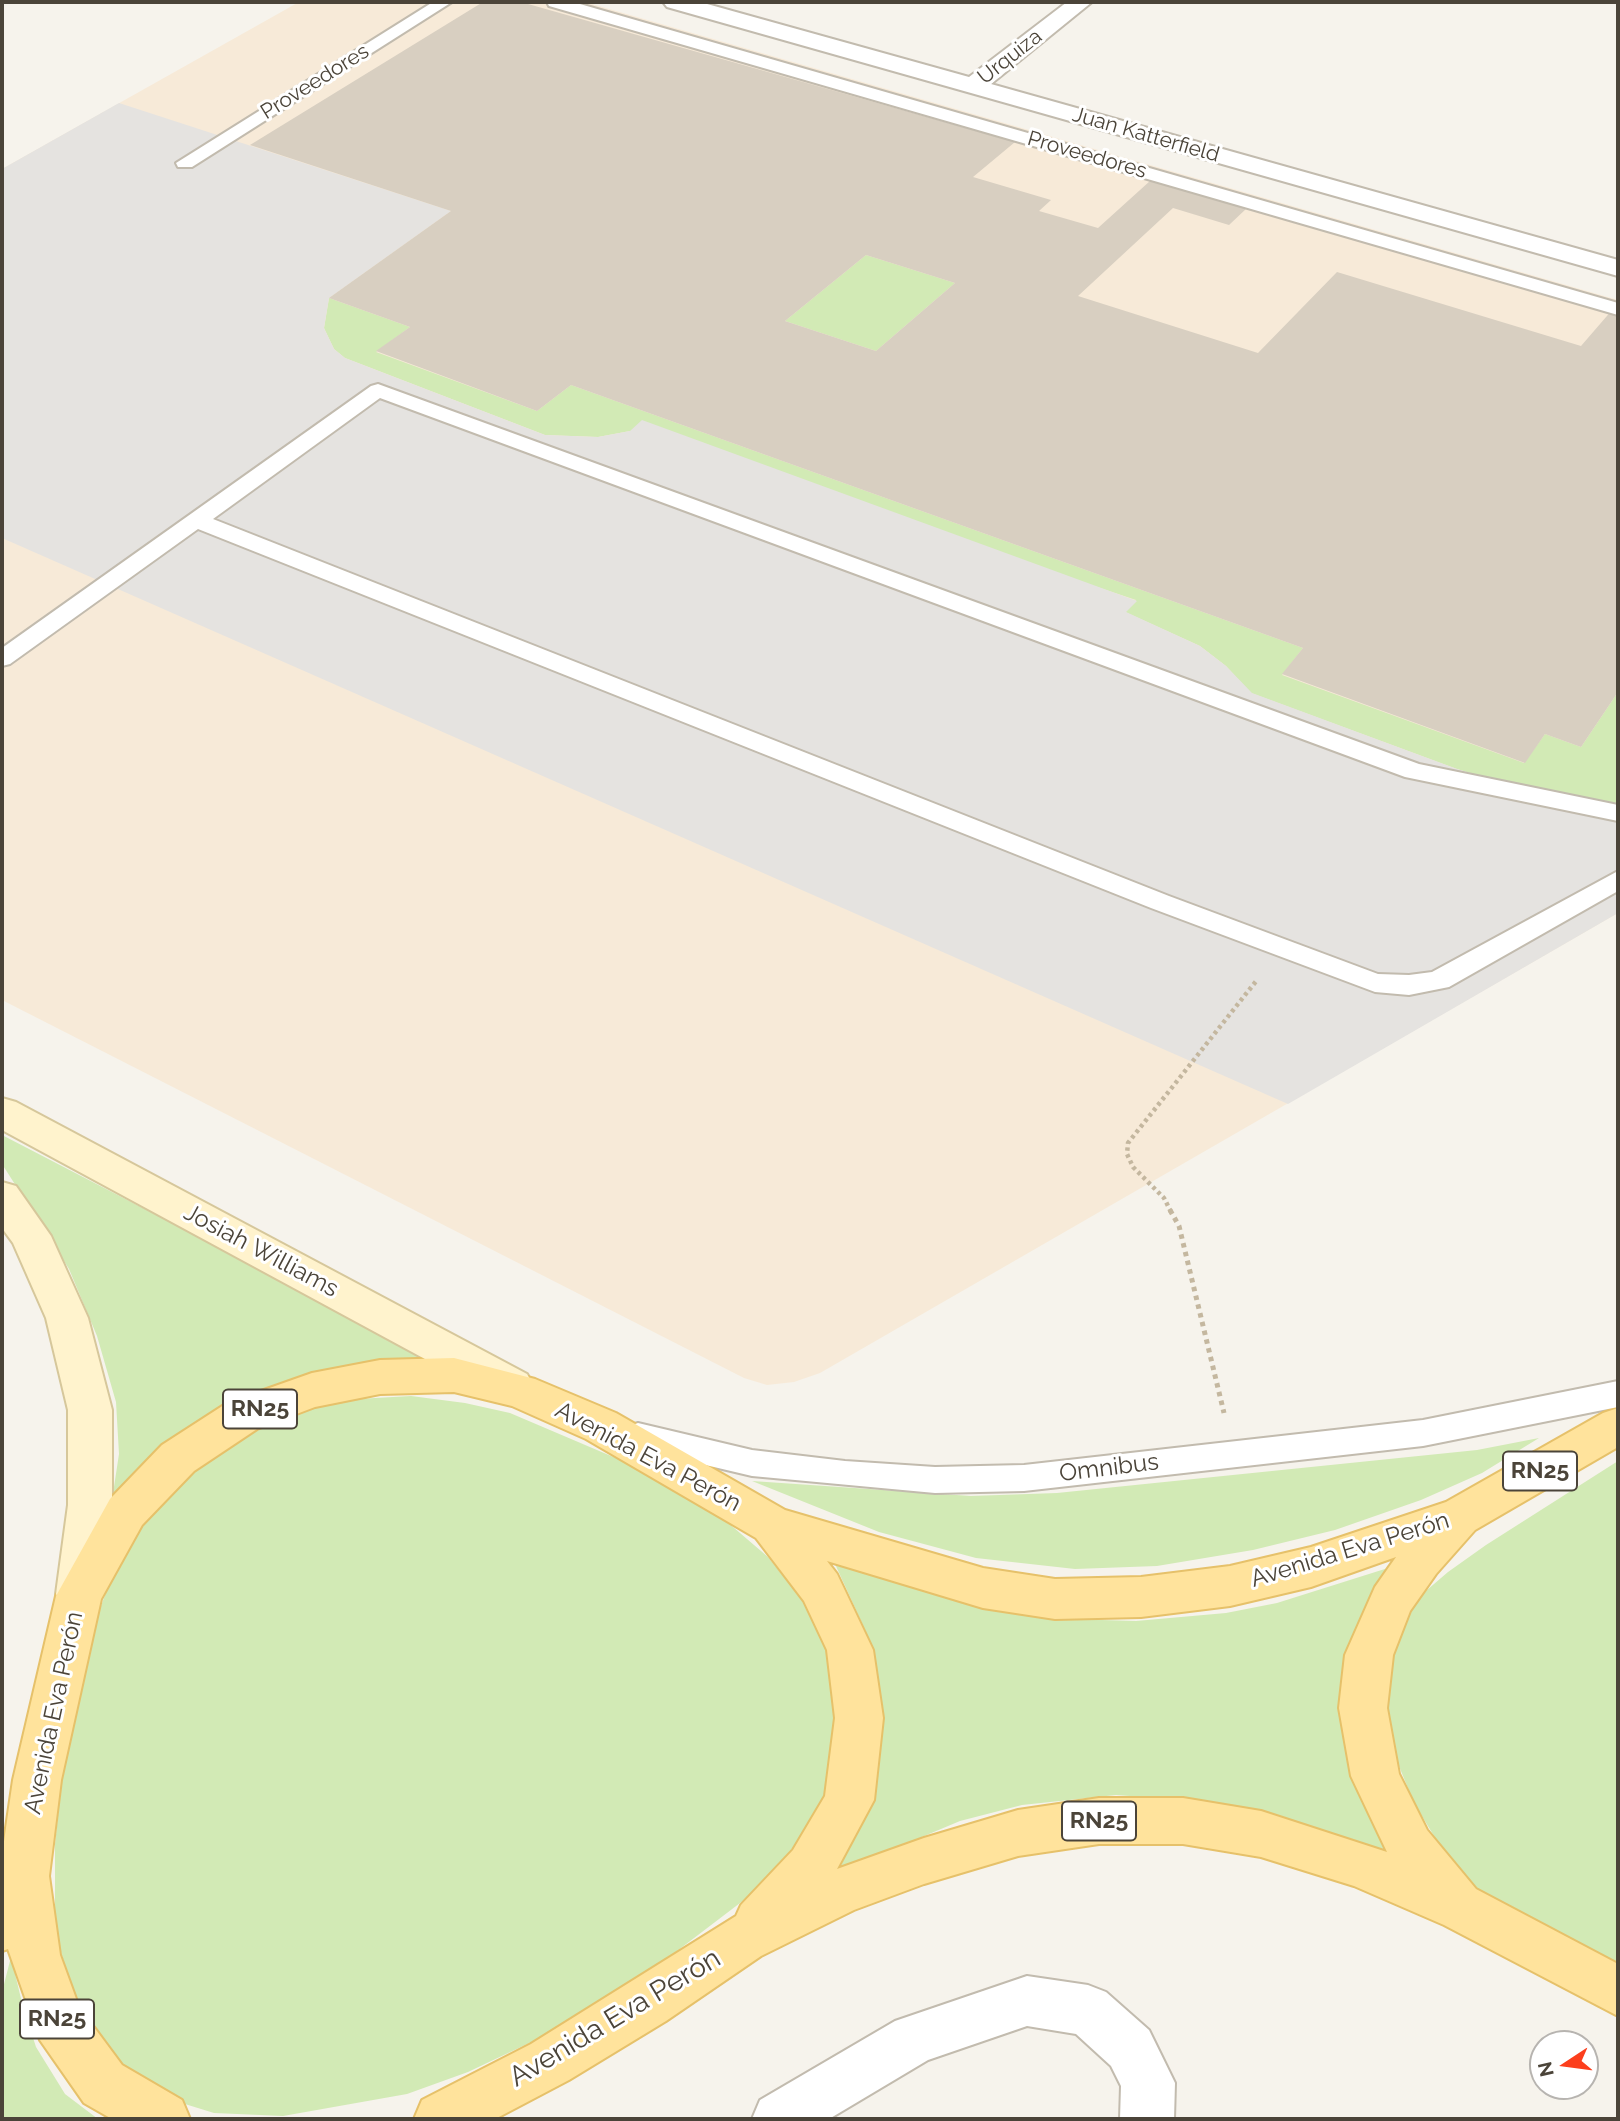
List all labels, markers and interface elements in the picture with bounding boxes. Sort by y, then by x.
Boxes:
street label: Urquiza [973,24,1047,90]
street label: Proveedores [256,39,374,125]
street label: Juan Katterfield [1070,102,1222,168]
street label: Proveedores [1025,126,1149,184]
street label: Josiah Williams [179,1198,343,1304]
road number: RN25 [223,1390,297,1428]
street label: Avenida Eva Perón [550,1396,746,1518]
street label: Omnibus [1058,1448,1160,1488]
road number: RN25 [1503,1452,1577,1490]
street label: Avenida Eva Perón [1247,1506,1453,1594]
street label: Avenida Eva Perón [18,1609,90,1817]
road number: RN25 [1062,1802,1136,1840]
street label: Avenida Eva Perón [503,1942,727,2094]
road number: RN25 [20,2000,94,2038]
north arrow [1529,2030,1599,2100]
text: N [1533,2060,1558,2079]

